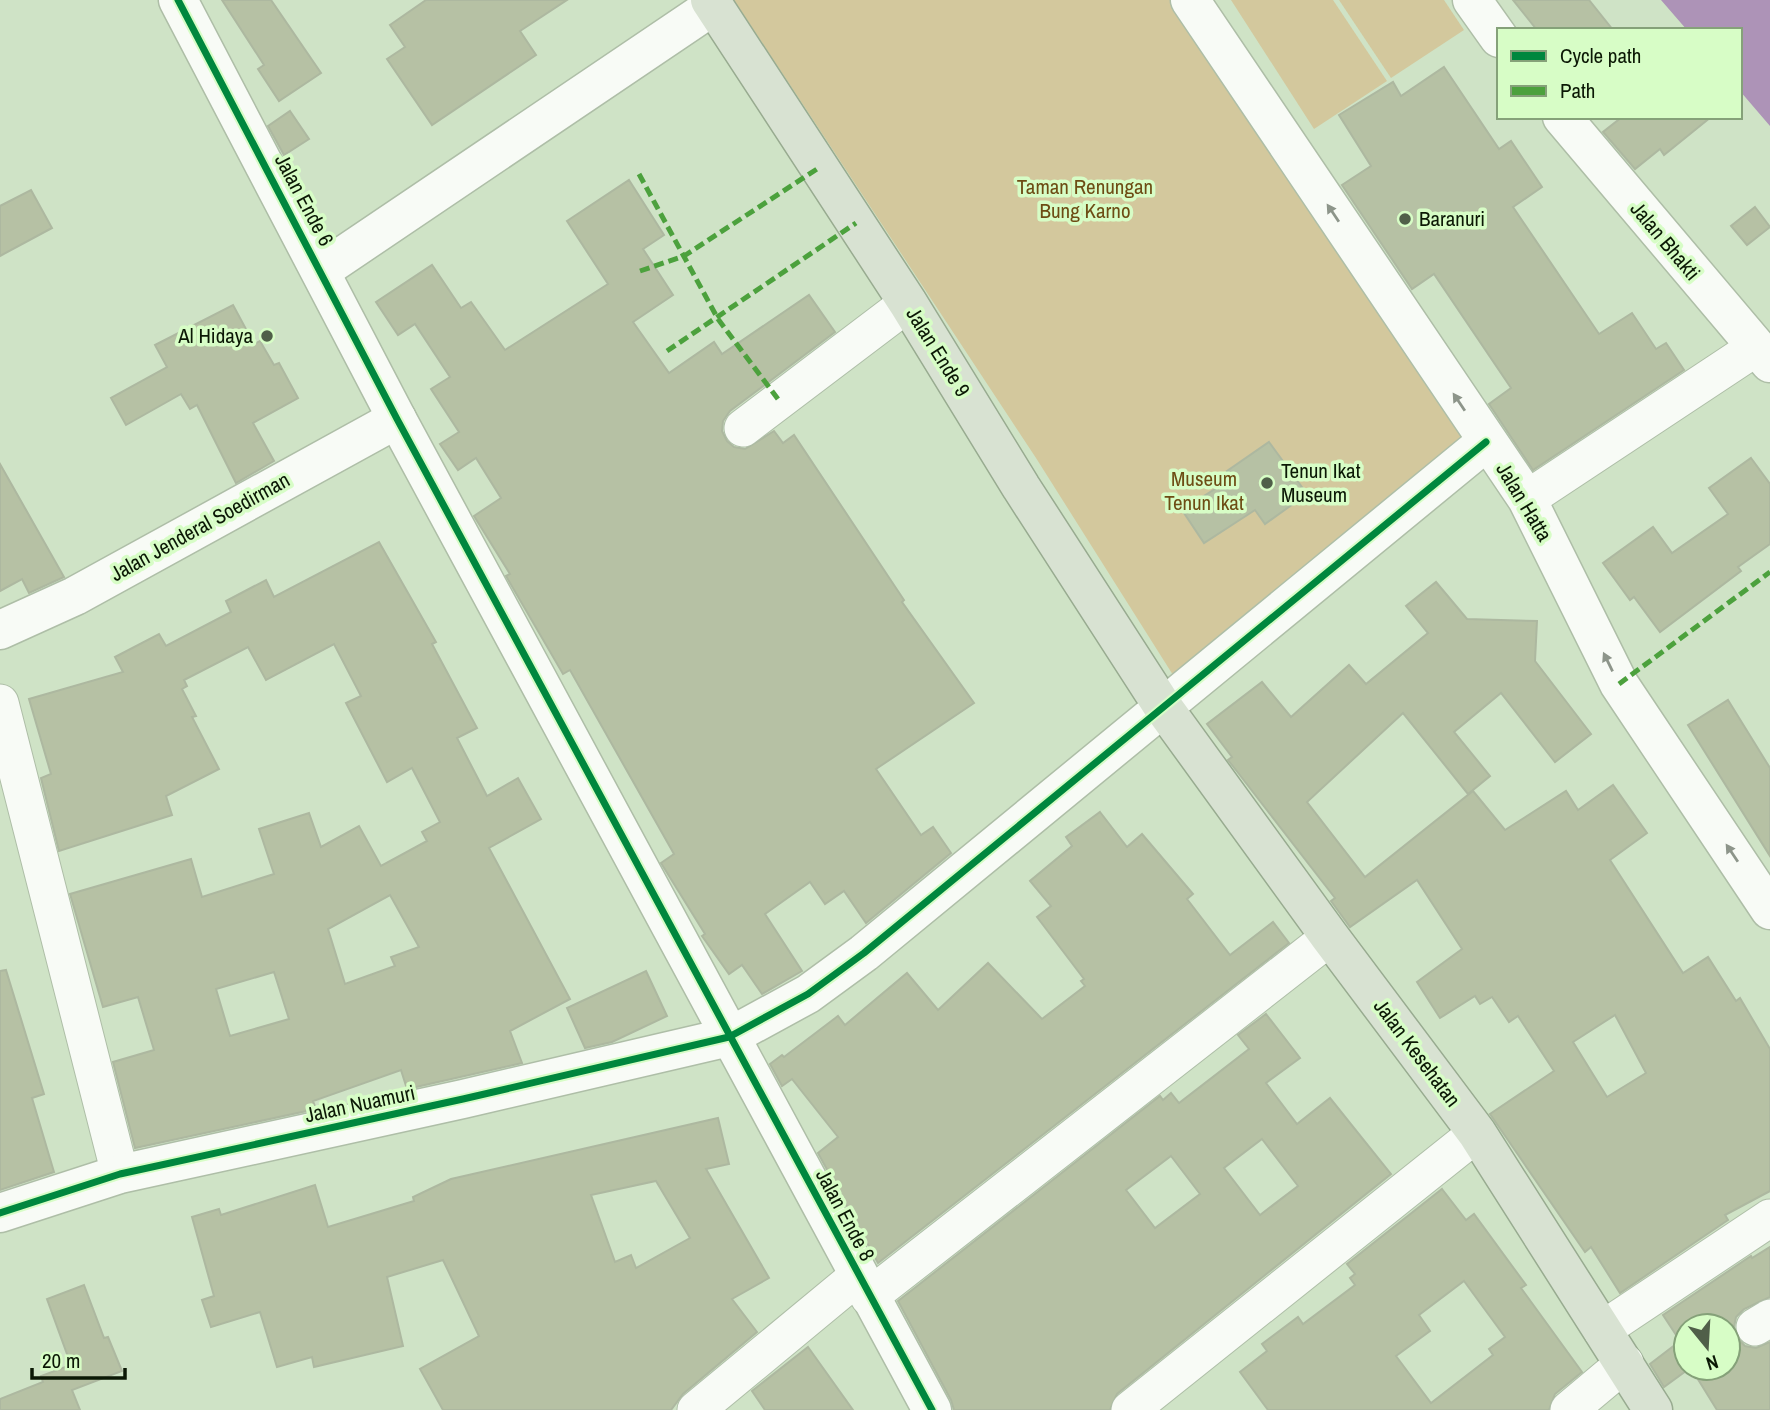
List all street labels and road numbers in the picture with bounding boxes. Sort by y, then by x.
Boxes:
street label: Jalan Ende 6 [268,149,341,251]
street label: Jalan Bhakti [1624,195,1707,286]
street label: Jalan Ende 9 [899,301,977,402]
street label: Jalan Hatta [1490,457,1560,547]
street label: Jalan Jenderal Soedirman [105,465,295,588]
street label: Jalan Kesehatan [1367,993,1468,1113]
street label: Jalan Nuamuri [302,1078,418,1129]
street label: Jalan Ende 8 [809,1164,882,1266]

